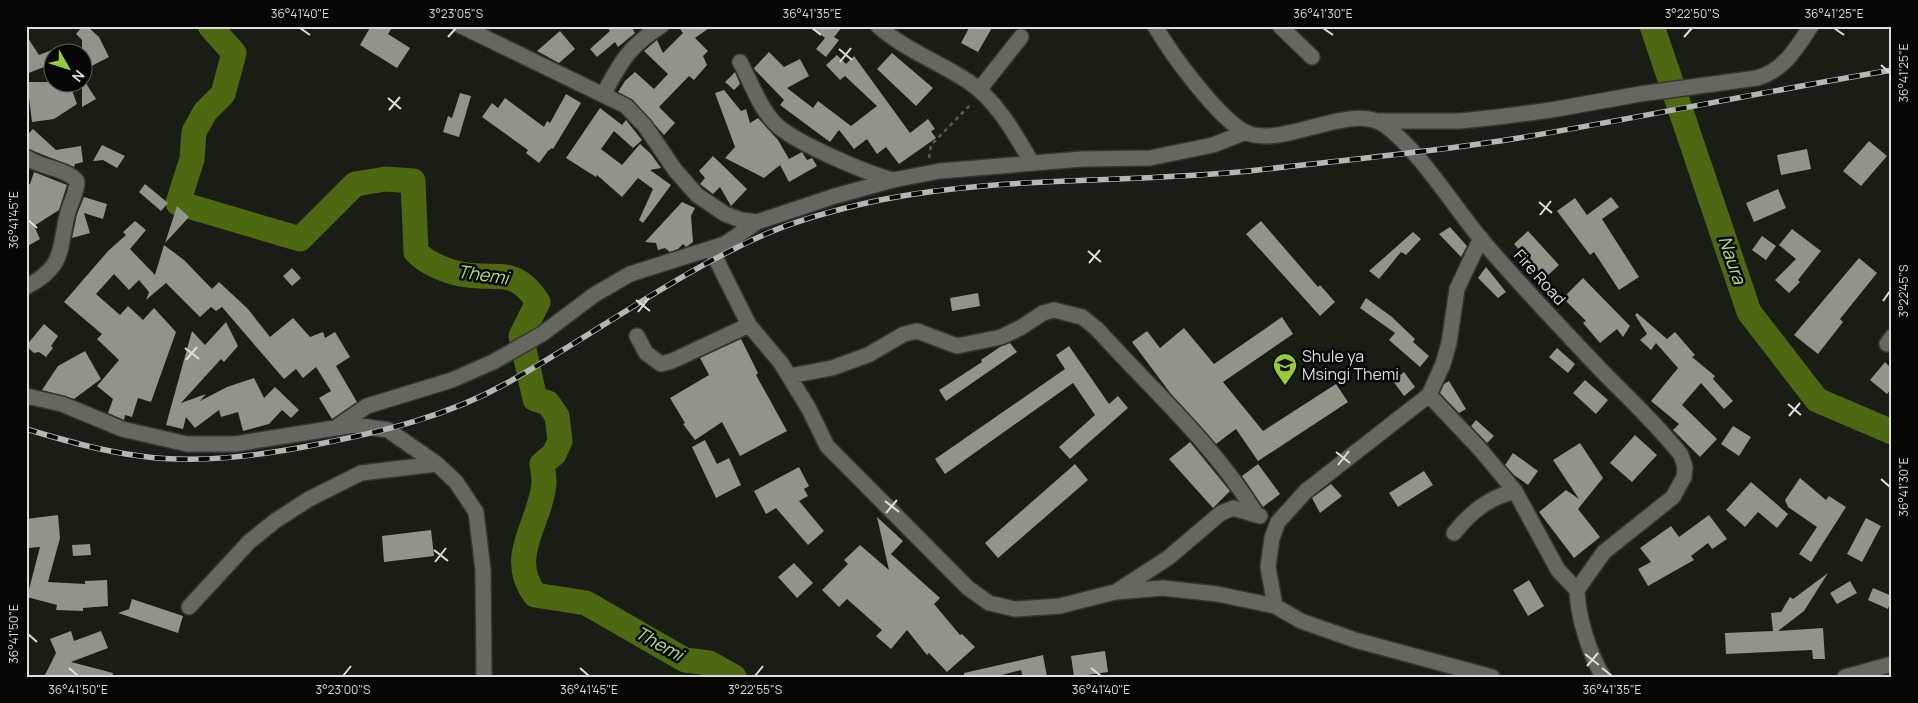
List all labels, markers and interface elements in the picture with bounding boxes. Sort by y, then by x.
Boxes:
text: 36°41'40"E [271,5,329,22]
text: 3°23'05"S [429,5,483,22]
text: 36°41'35"E [783,5,842,22]
text: 36°41'30"E [1293,5,1353,22]
text: 3°22'50"S [1665,5,1719,22]
text: 36°41'25"E [1804,5,1864,22]
north arrow [42,42,92,92]
text: 36°41'25"E [1895,43,1912,103]
text: N [68,67,89,86]
text: 36°41'45"E [5,191,22,249]
water label: Naura [1714,233,1753,288]
street label: Fire Road [1509,244,1571,310]
water label: Themi [456,259,513,290]
text: 3°22'45"S [1895,265,1912,317]
place label: Shule ya Msingi Themi [1302,345,1399,385]
school or university icon: Shule ya Msingi Themi [1272,352,1298,386]
text: 36°41'30"E [1895,457,1912,517]
text: 36°41'50"E [5,604,22,664]
water label: Themi [631,620,690,667]
text: 36°41'50"E [48,681,108,698]
text: 3°23'00"S [316,681,370,698]
text: 36°41'45"E [560,681,618,698]
text: 3°22'55"S [728,681,782,698]
text: 36°41'40"E [1072,681,1130,698]
text: 36°41'35"E [1583,681,1642,698]

